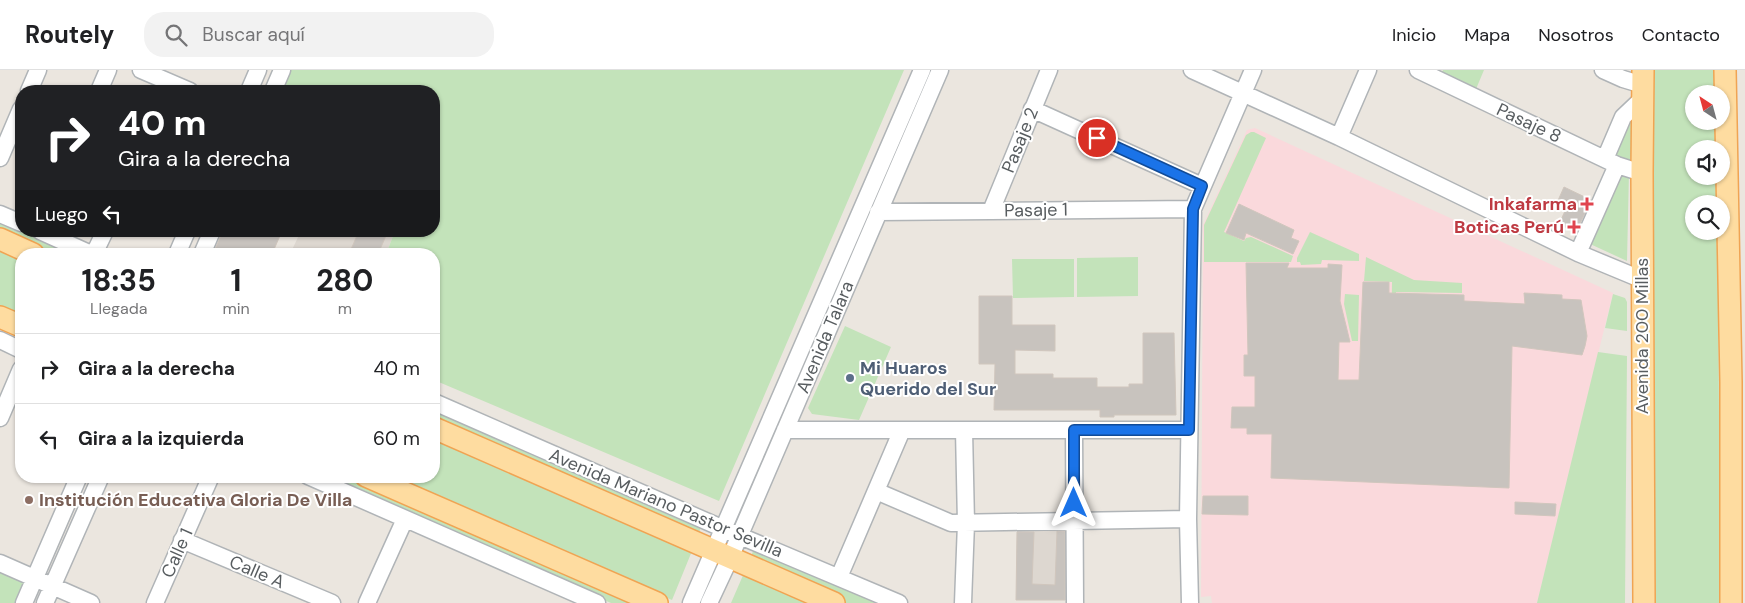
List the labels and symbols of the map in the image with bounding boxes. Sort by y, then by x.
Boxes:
north arrow [1685,85,1730,130]
street label: Pasaje 8 [1493,98,1565,148]
street label: Pasaje 2 [996,104,1044,176]
pin [1076,117,1118,159]
place label: Inkafarma [1489,192,1577,216]
street label: Pasaje 1 [1004,197,1068,223]
marker: Inkafarma [1581,198,1593,210]
place label: Boticas Perú [1454,215,1564,239]
marker: Boticas Perú [1568,221,1580,233]
street label: Avenida 200 Millas [1630,258,1654,414]
street label: Avenida Talara [791,277,859,397]
place label: Mi Huaros Querido del Sur [860,356,996,401]
marker: Mi Huaros Querido del Sur [844,372,856,384]
street label: Avenida Mariano Pastor Sevilla [546,443,786,563]
position arrow [1047,476,1099,528]
place label: Institución Educativa Gloria De Villa [39,488,352,512]
marker: Institución Educativa Gloria De Villa [23,494,35,506]
street label: Calle 1 [156,525,198,581]
street label: Calle A [226,550,288,594]

